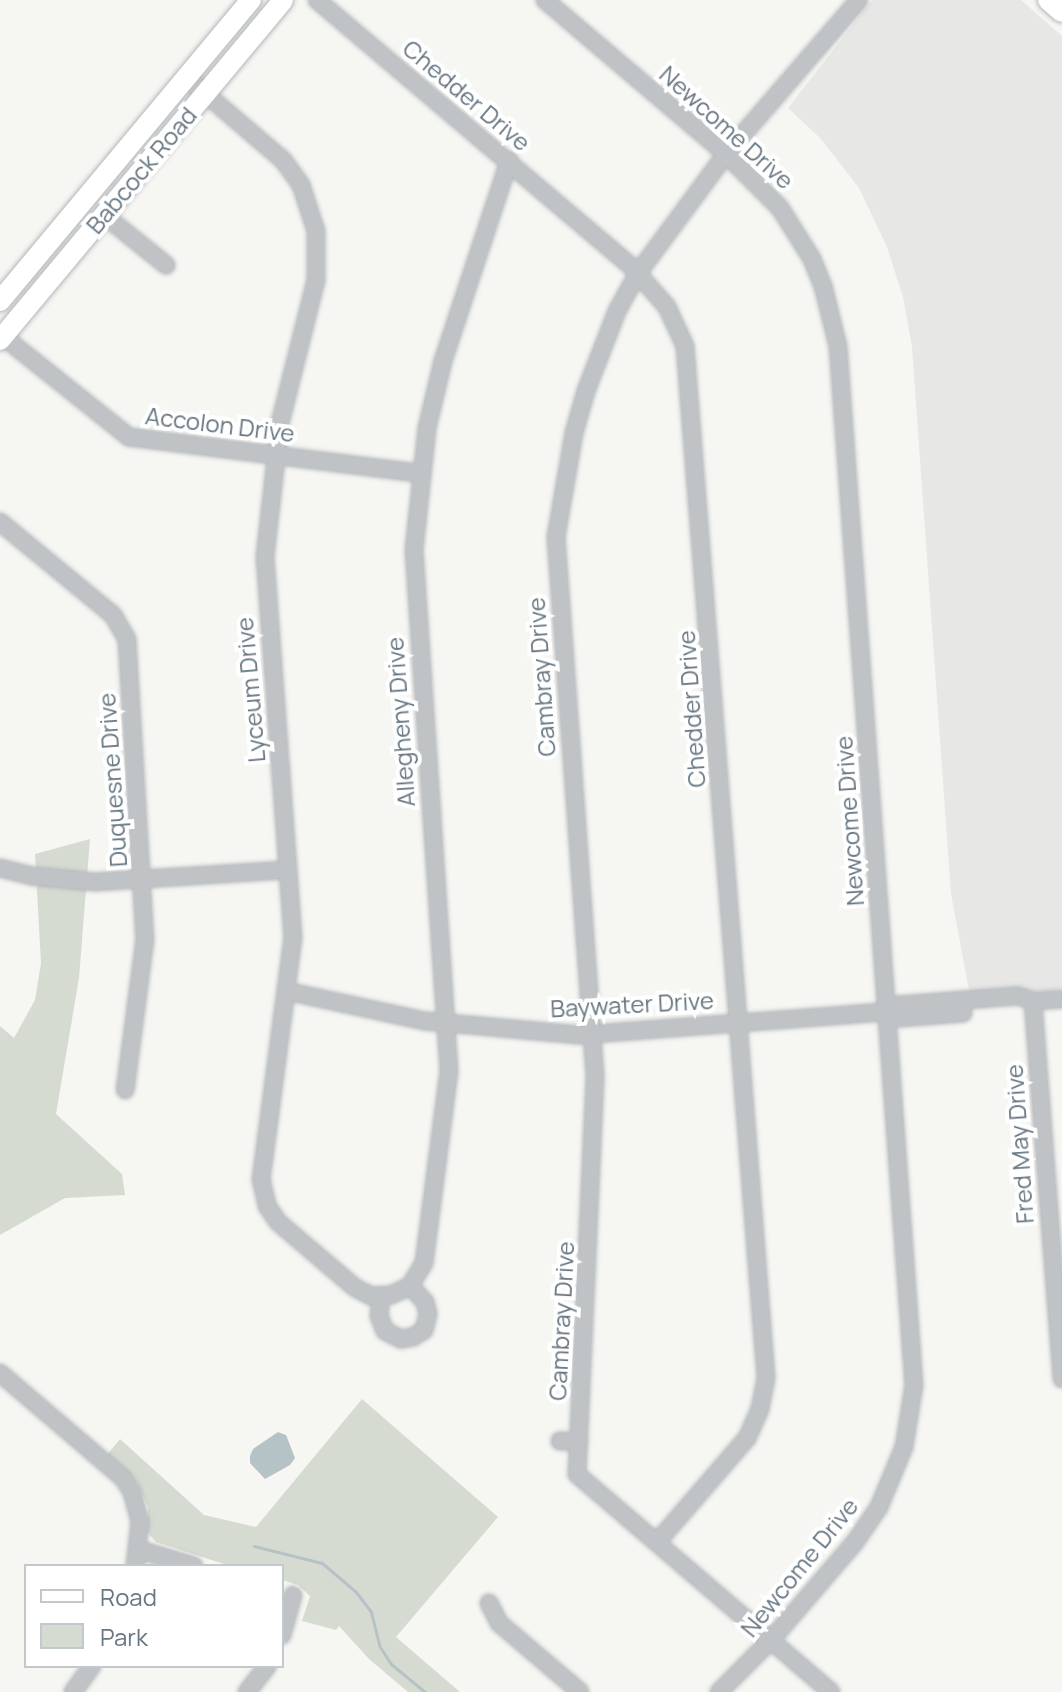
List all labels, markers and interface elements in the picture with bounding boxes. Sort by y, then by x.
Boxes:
street label: Chedder Drive [397,33,537,157]
street label: Newcome Drive [654,59,800,195]
street label: Babcock Road [80,101,202,239]
street label: Accolon Drive [144,401,296,447]
street label: Cambray Drive [521,596,561,758]
street label: Lyceum Drive [229,616,271,764]
street label: Chedder Drive [671,629,711,789]
street label: Allegheny Drive [380,636,420,808]
street label: Duquesne Drive [92,692,132,868]
street label: Newcome Drive [829,735,869,907]
street label: Baywater Drive [549,985,715,1023]
street label: Fred May Drive [999,1063,1039,1225]
street label: Cambray Drive [542,1241,580,1401]
street label: Newcome Drive [734,1492,864,1642]
legend [24,1564,284,1668]
text: Road [100,1580,157,1613]
text: Park [100,1620,148,1653]

